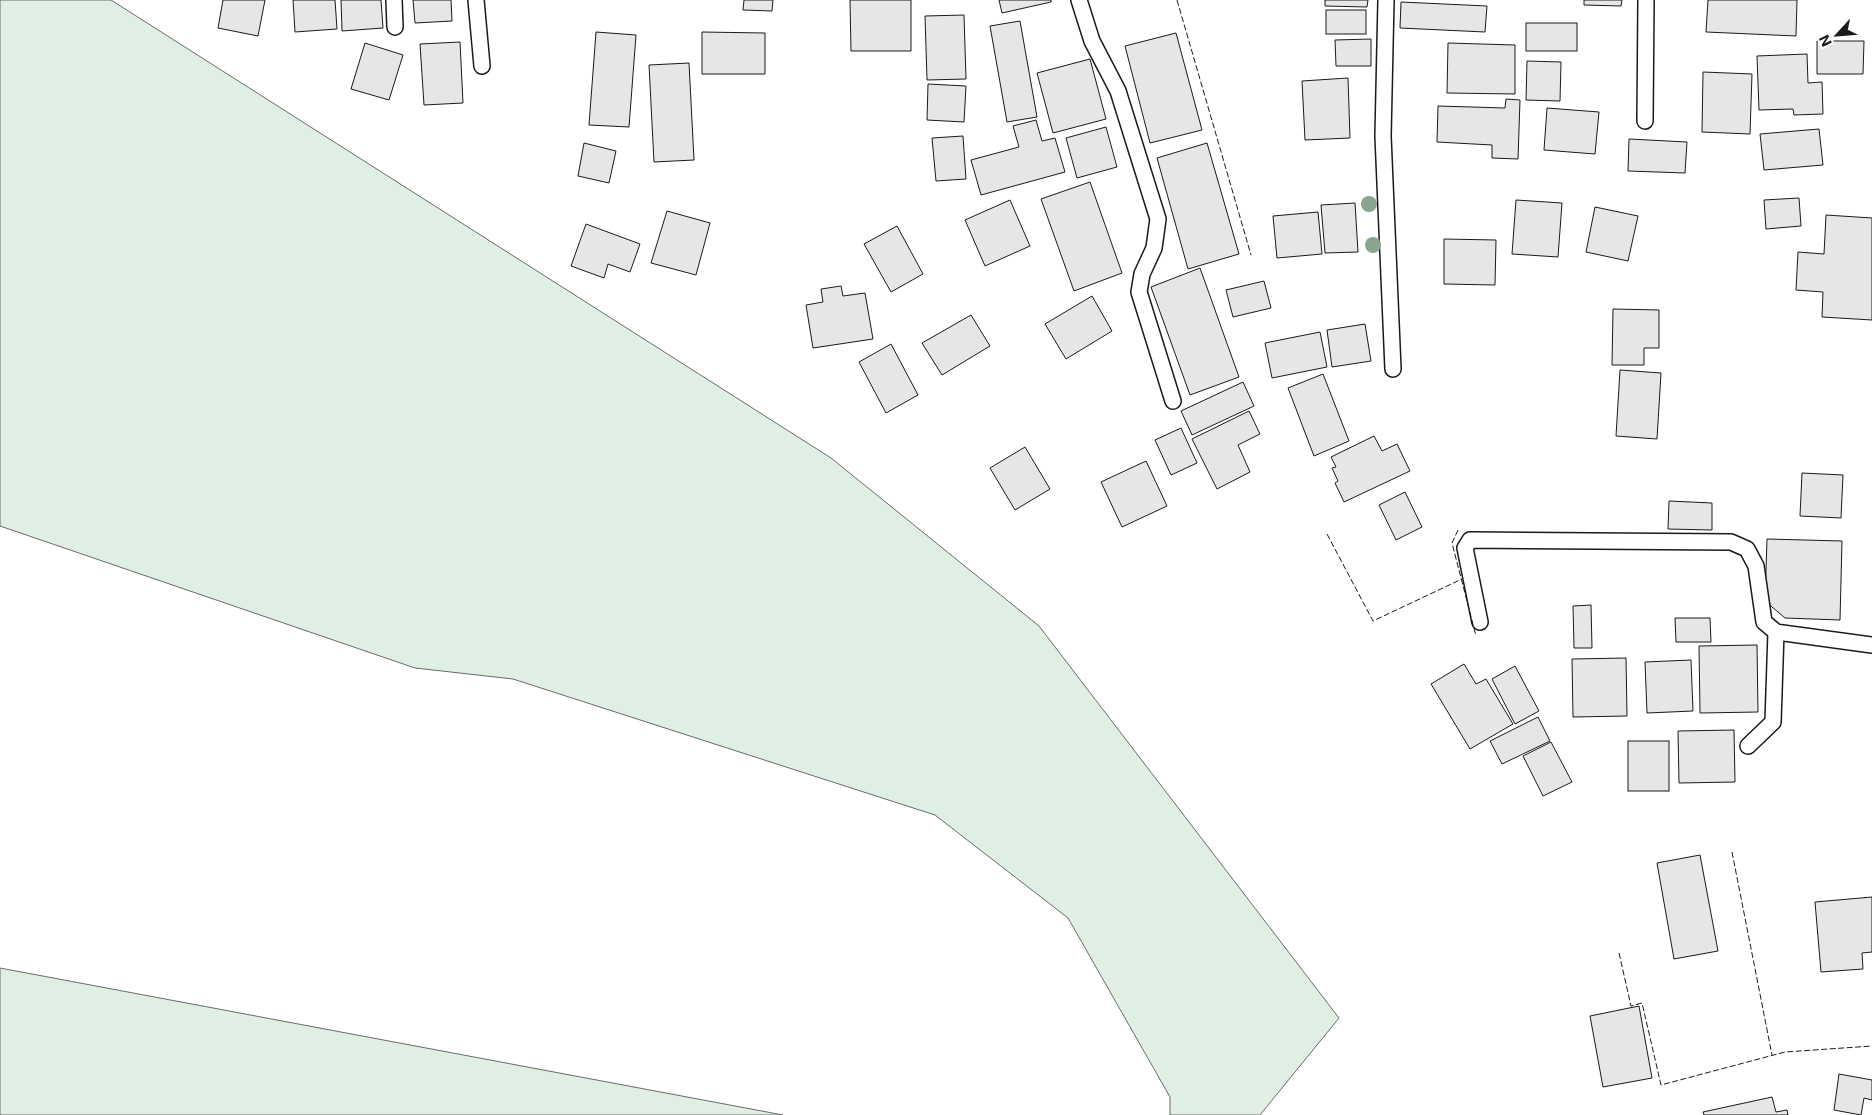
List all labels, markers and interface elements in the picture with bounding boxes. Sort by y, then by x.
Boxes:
north arrow [1812,10,1862,60]
text: N [1815,32,1835,49]

